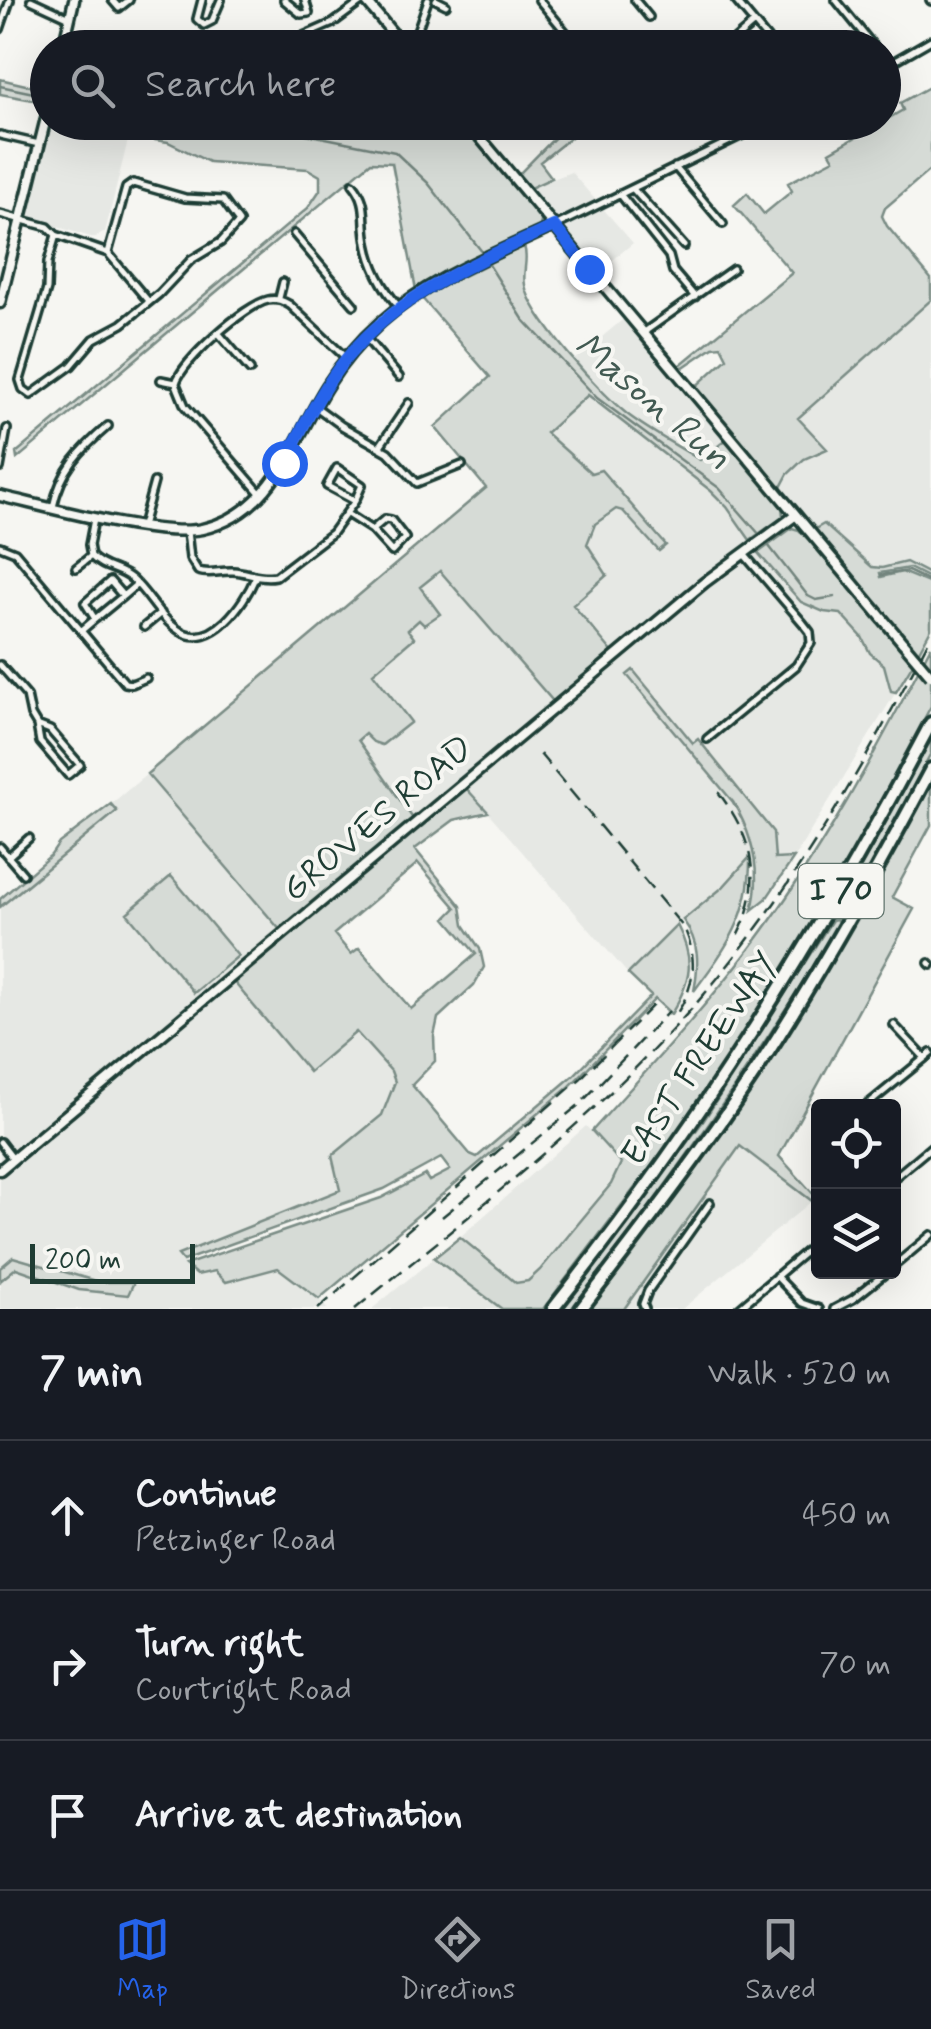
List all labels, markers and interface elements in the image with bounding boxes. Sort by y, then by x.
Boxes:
search box [30,30,901,140]
icon: search [65,58,120,113]
text: Search here [145,61,336,110]
route end [567,247,613,293]
water label: Mason Run [563,322,741,482]
route start [262,441,308,487]
street label: GROVES ROAD [273,725,483,913]
road number: I 70 [798,864,884,918]
street label: EAST FREEWAY [611,943,789,1175]
map controls [811,1099,901,1279]
button: locate [811,1099,901,1189]
button: layers [811,1189,901,1279]
scale bar [30,1239,195,1284]
text: 200 m [45,1243,121,1280]
text: 7 min [40,1347,143,1402]
text: Walk · 520 m [708,1353,891,1395]
text: Continue [135,1470,277,1519]
icon: ahead [40,1488,95,1543]
text: 450 m [802,1494,891,1536]
text: Petzinger Road [135,1519,336,1561]
text: Turn right [135,1620,304,1669]
icon: right [40,1638,95,1693]
text: 70 m [819,1644,891,1686]
text: Courtright Road [135,1669,352,1711]
icon: arrive [40,1788,95,1843]
text: Arrive at destination [135,1791,462,1840]
tab: Map [115,1912,170,2009]
tab: Directions [400,1912,515,2009]
tab: Saved [745,1912,816,2009]

